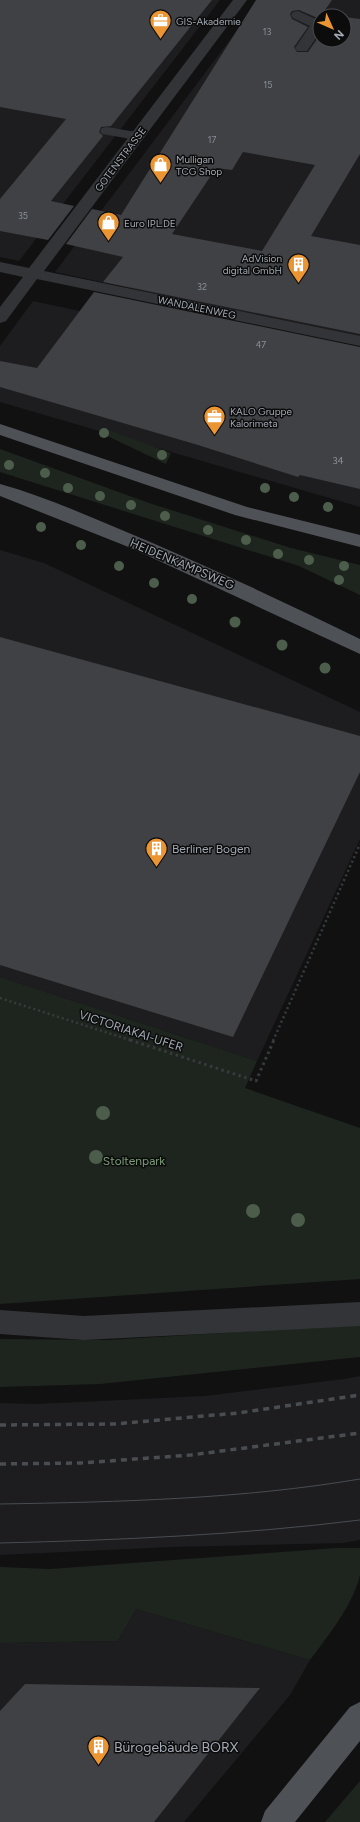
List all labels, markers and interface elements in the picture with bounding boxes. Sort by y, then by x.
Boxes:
office icon: GIS-Akademie [148,8,174,41]
north arrow [312,8,352,48]
place label: GIS-Akademie [176,15,241,28]
house number: 13 [263,26,271,37]
text: N [331,27,346,42]
house number: 15 [264,79,272,90]
street label: GOTENSTRASSE [92,124,149,194]
house number: 17 [208,134,216,145]
shop icon: Mulligan TCG Shop [148,152,174,185]
place label: Mulligan TCG Shop [176,153,222,178]
house number: 35 [18,210,28,221]
shop icon: Euro IPL.DE [95,210,121,243]
place label: Euro IPL.DE [124,217,176,230]
building icon: AdVision digital GmbH [285,251,311,284]
place label: AdVision digital GmbH [223,252,282,277]
house number: 32 [197,281,207,292]
street label: WANDALENWEG [157,293,237,322]
house number: 47 [256,339,266,350]
office icon: KALO Gruppe Kalorimeta [201,404,227,437]
place label: KALO Gruppe Kalorimeta [230,405,292,430]
house number: 34 [332,454,344,467]
street label: HEIDENKAMPSWEG [128,536,236,592]
building icon: Berliner Bogen [144,836,170,869]
place label: Berliner Bogen [172,842,251,856]
street label: VICTORIAKAI-UFER [77,1008,185,1054]
park label: Stoltenpark [103,1154,165,1168]
building icon: Bürogebäude BORX [86,1734,112,1767]
place label: Bürogebäude BORX [114,1739,239,1756]

